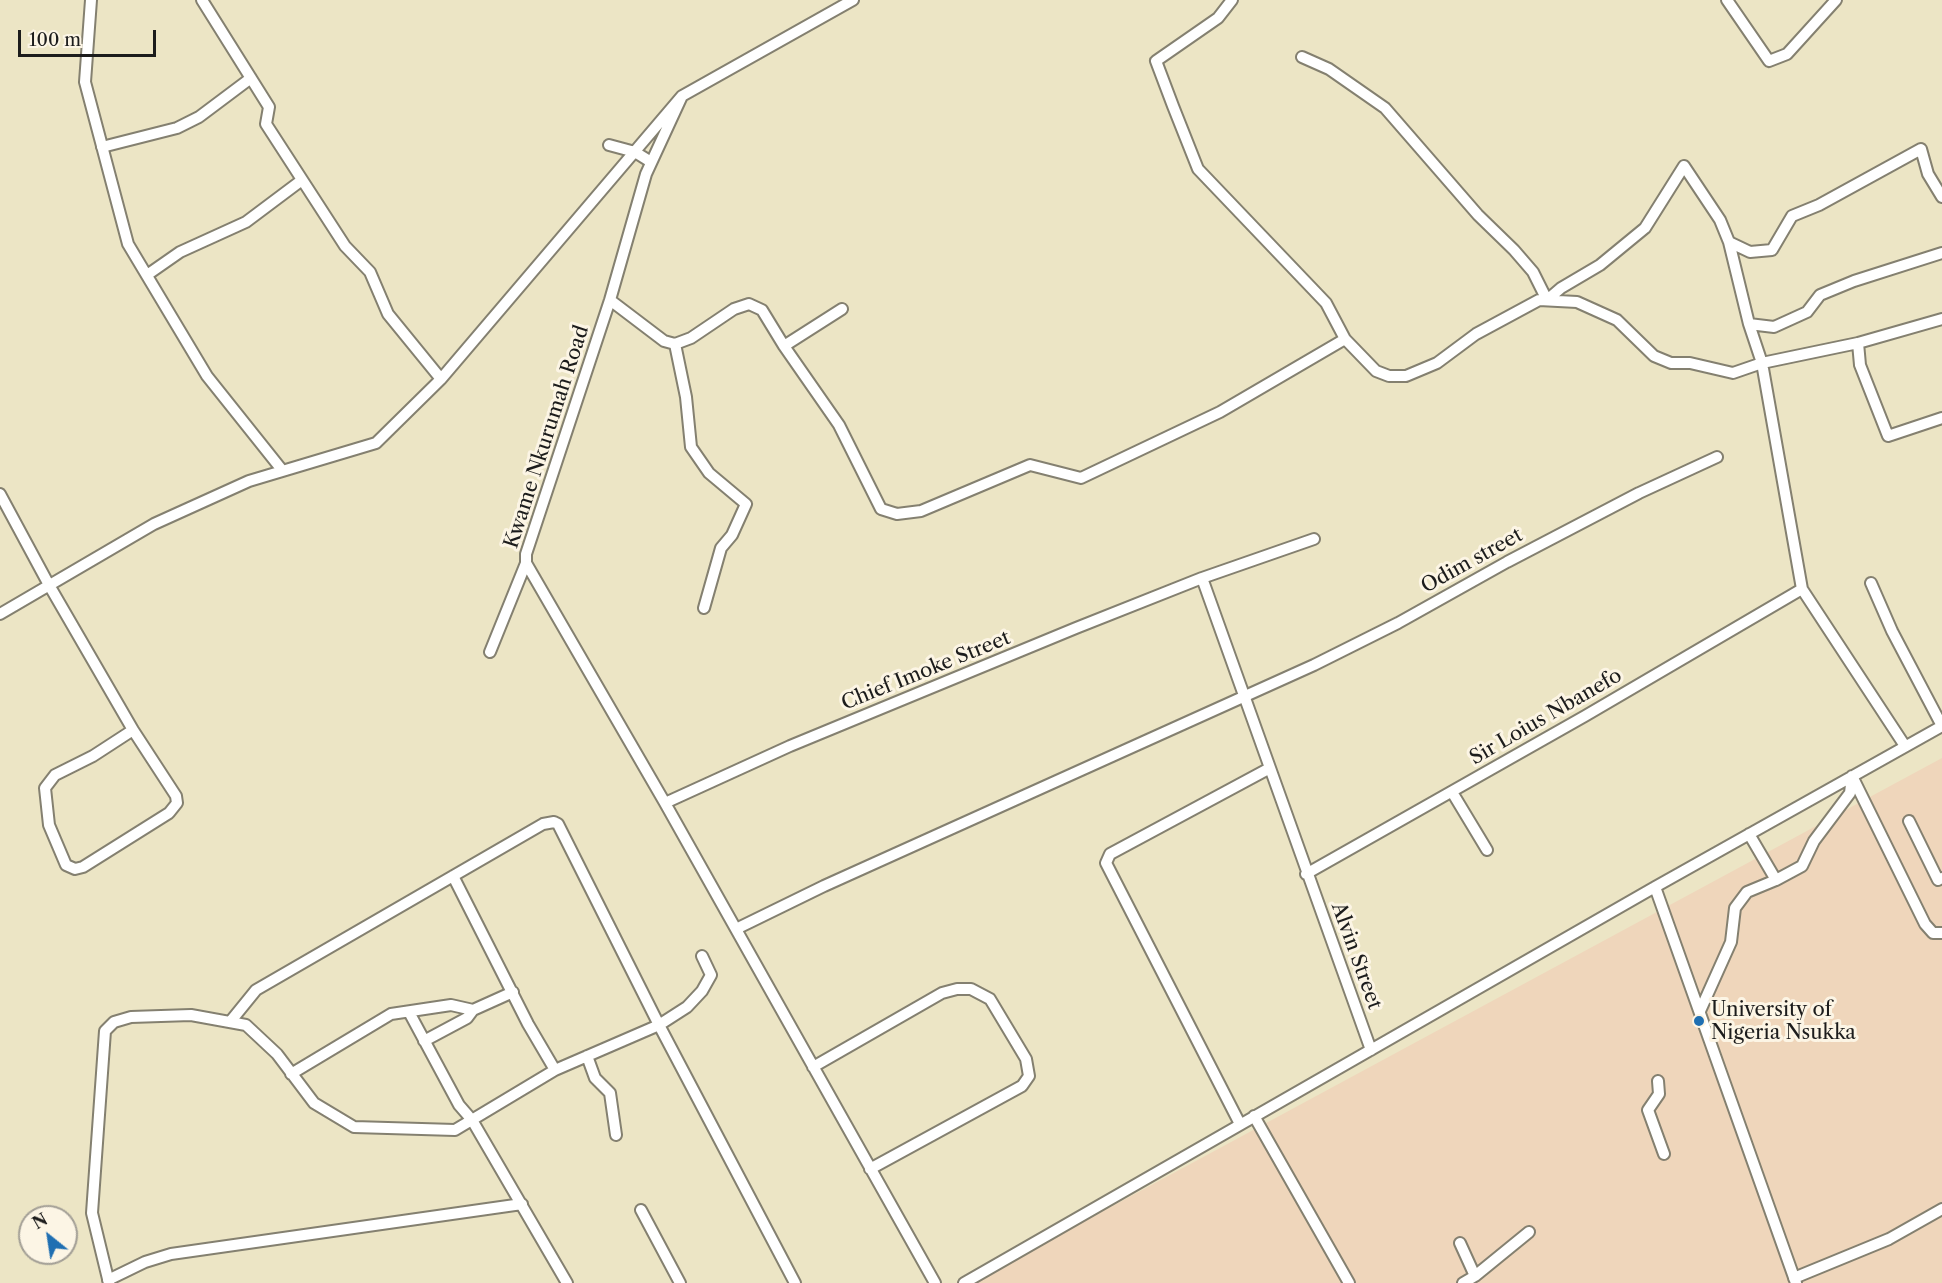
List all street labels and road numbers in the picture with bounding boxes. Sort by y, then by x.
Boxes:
street label: Kwame Nkurumah Road [500,322,594,552]
street label: Odim street [1417,523,1527,599]
street label: Chief Imoke Street [838,626,1014,716]
street label: Sir Loius Nbanefo [1466,664,1626,770]
street label: Alvin Street [1326,899,1386,1013]

